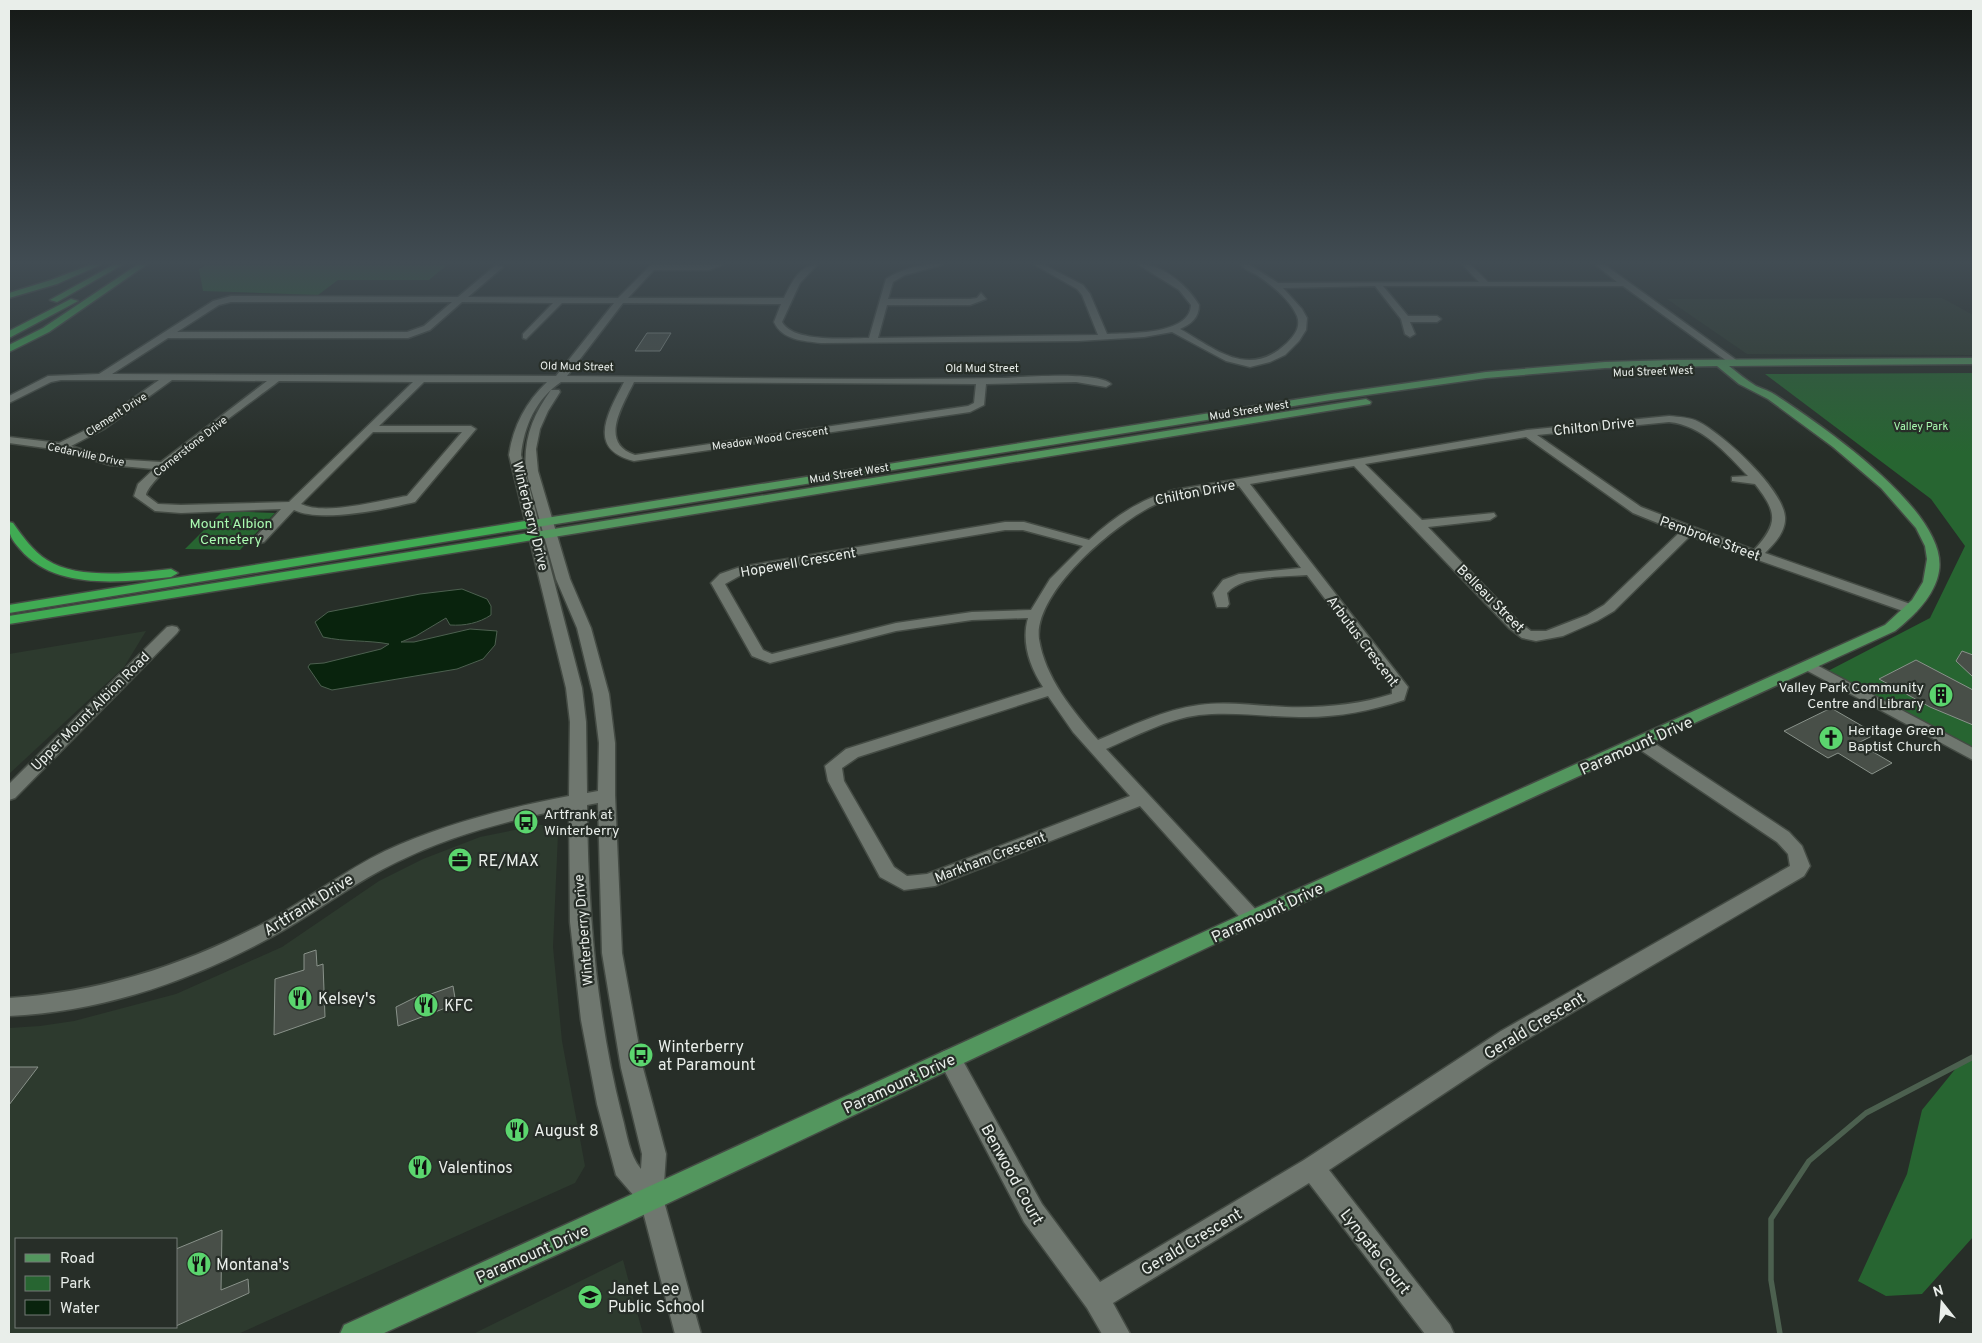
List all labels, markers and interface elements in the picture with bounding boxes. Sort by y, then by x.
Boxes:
street label: Old Mud Street [540,359,614,375]
street label: Old Mud Street [945,362,1019,376]
street label: Mud Street West [1613,364,1693,380]
street label: Clement Drive [83,390,150,440]
street label: Mud Street West [1208,398,1290,424]
street label: Cornerstone Drive [151,413,231,480]
street label: Chilton Drive [1553,415,1636,440]
park label: Valley Park [1894,420,1949,434]
street label: Meadow Wood Crescent [711,424,829,454]
street label: Cedarville Drive [46,440,126,470]
street label: Winterberry Drive [508,460,551,573]
street label: Mud Street West [808,461,890,487]
street label: Chilton Drive [1154,477,1237,510]
street label: Pembroke Street [1657,513,1762,565]
park label: Mount Albion Cemetery [190,516,273,549]
street label: Hopewell Crescent [739,545,857,582]
street label: Belleau Street [1453,562,1527,636]
street label: Arbutus Crescent [1322,593,1401,691]
street label: Upper Mount Albion Road [28,649,154,775]
place label: Valley Park Community Centre and Library [1778,680,1924,713]
building icon: Valley Park Community Centre and Library [1928,682,1954,708]
street label: Paramount Drive [1577,713,1696,781]
place label: Heritage Green Baptist Church [1848,723,1944,756]
church icon: Heritage Green Baptist Church [1818,725,1844,751]
place label: Artfrank at Winterberry [544,807,619,840]
bus stop icon: Artfrank at Winterberry [513,809,539,835]
street label: Markham Crescent [933,829,1048,887]
office icon: RE/MAX [447,847,473,873]
place label: RE/MAX [478,852,539,872]
street label: Artfrank Drive [260,870,358,941]
street label: Winterberry Drive [571,873,598,986]
street label: Paramount Drive [1209,879,1327,948]
restaurant icon: Kelsey's [287,985,313,1011]
street label: Gerald Crescent [1481,989,1589,1065]
place label: Kelsey's [318,990,376,1010]
restaurant icon: KFC [413,992,439,1018]
place label: KFC [444,997,473,1017]
place label: Winterberry at Paramount [658,1038,756,1076]
bus stop icon: Winterberry at Paramount [628,1042,654,1068]
street label: Paramount Drive [841,1050,959,1119]
restaurant icon: August 8 [504,1117,530,1143]
street label: Benwood Court [975,1121,1047,1229]
place label: August 8 [534,1122,599,1142]
restaurant icon: Valentinos [407,1154,433,1180]
place label: Valentinos [438,1159,513,1179]
street label: Gerald Crescent [1138,1205,1246,1281]
street label: Lyngate Court [1335,1206,1414,1299]
street label: Paramount Drive [473,1221,592,1289]
legend [15,1238,178,1328]
text: Road [60,1250,95,1269]
restaurant icon: Montana's [186,1251,212,1277]
place label: Montana's [216,1256,289,1276]
text: Park [60,1275,91,1294]
north arrow [1917,1278,1967,1328]
place label: Janet Lee Public School [608,1280,705,1318]
text: N [1931,1282,1946,1302]
school or university icon: Janet Lee Public School [577,1284,603,1310]
text: Water [60,1300,100,1319]

